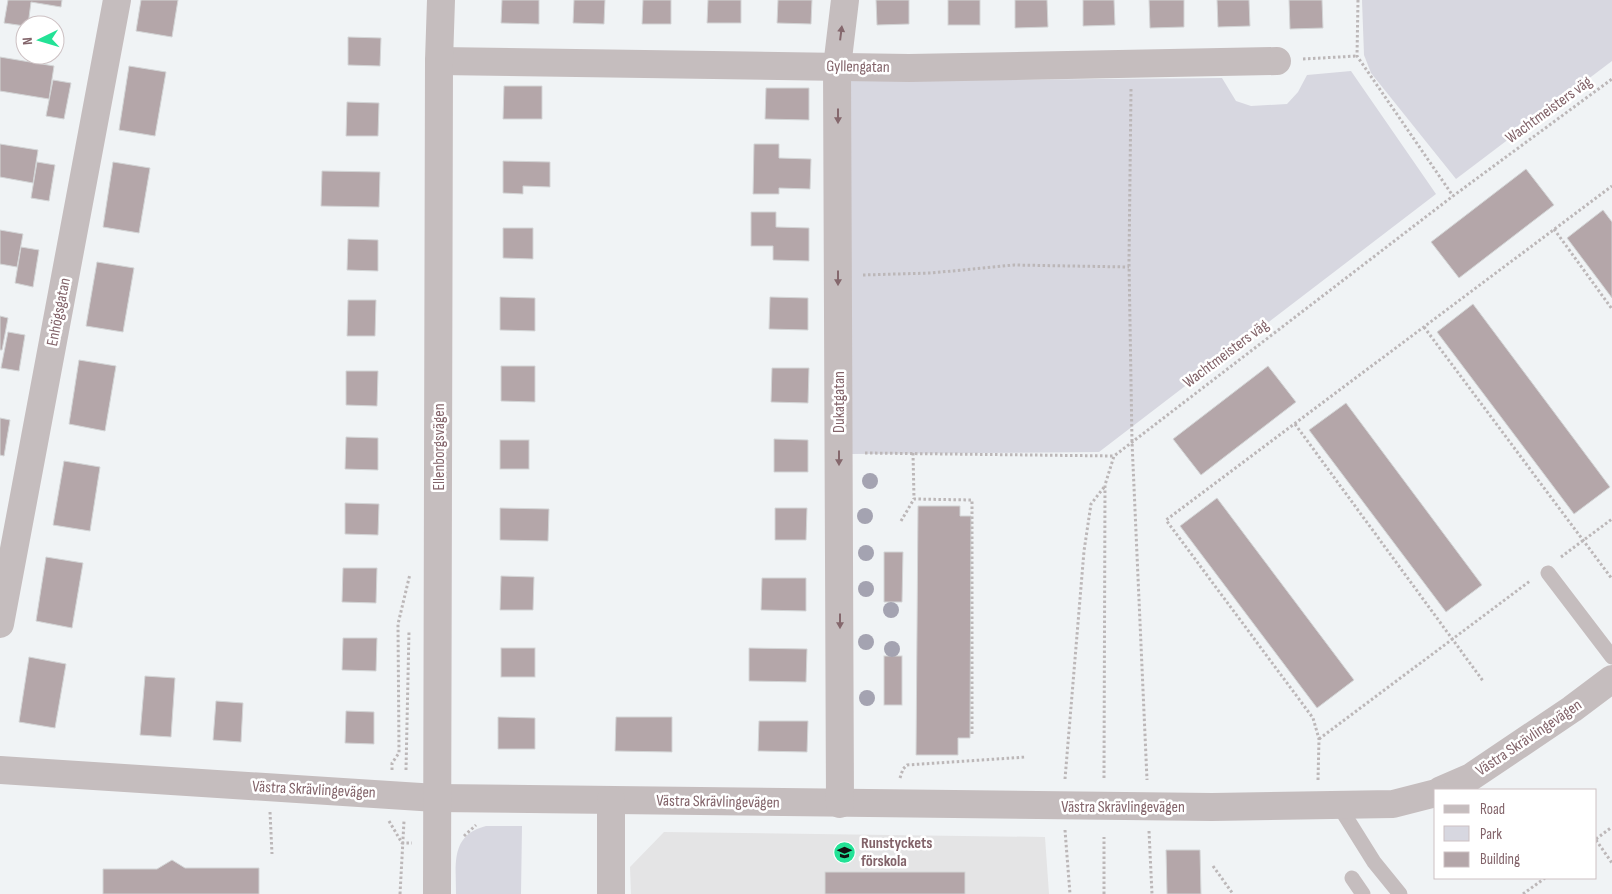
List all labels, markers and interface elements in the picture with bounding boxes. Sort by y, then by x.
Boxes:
north arrow [15,15,65,65]
one-way arrow [837,25,845,41]
text: N [19,37,36,46]
street label: Gyllengatan [826,57,890,77]
street label: Wachtmeisters väg [1502,72,1596,148]
one-way arrow [834,108,842,124]
one-way arrow [834,270,842,286]
street label: Enhögsgatan [43,276,75,348]
street label: Wachtmeisters väg [1179,316,1273,392]
street label: Dukatgatan [830,371,849,433]
street label: Ellenborgsvägen [430,403,449,491]
one-way arrow [835,450,843,466]
one-way arrow [836,613,844,629]
street label: Västra Skrävlingevägen [1472,696,1586,780]
street label: Västra Skrävlingevägen [252,777,376,803]
legend [1434,789,1597,879]
street label: Västra Skrävlingevägen [656,791,780,813]
street label: Västra Skrävlingevägen [1061,798,1185,817]
text: Road [1480,800,1505,819]
text: Park [1480,825,1502,844]
place label: Runstyckets förskola [861,834,932,871]
school or university icon: Runstyckets förskola [833,840,857,864]
text: Building [1480,850,1520,869]

